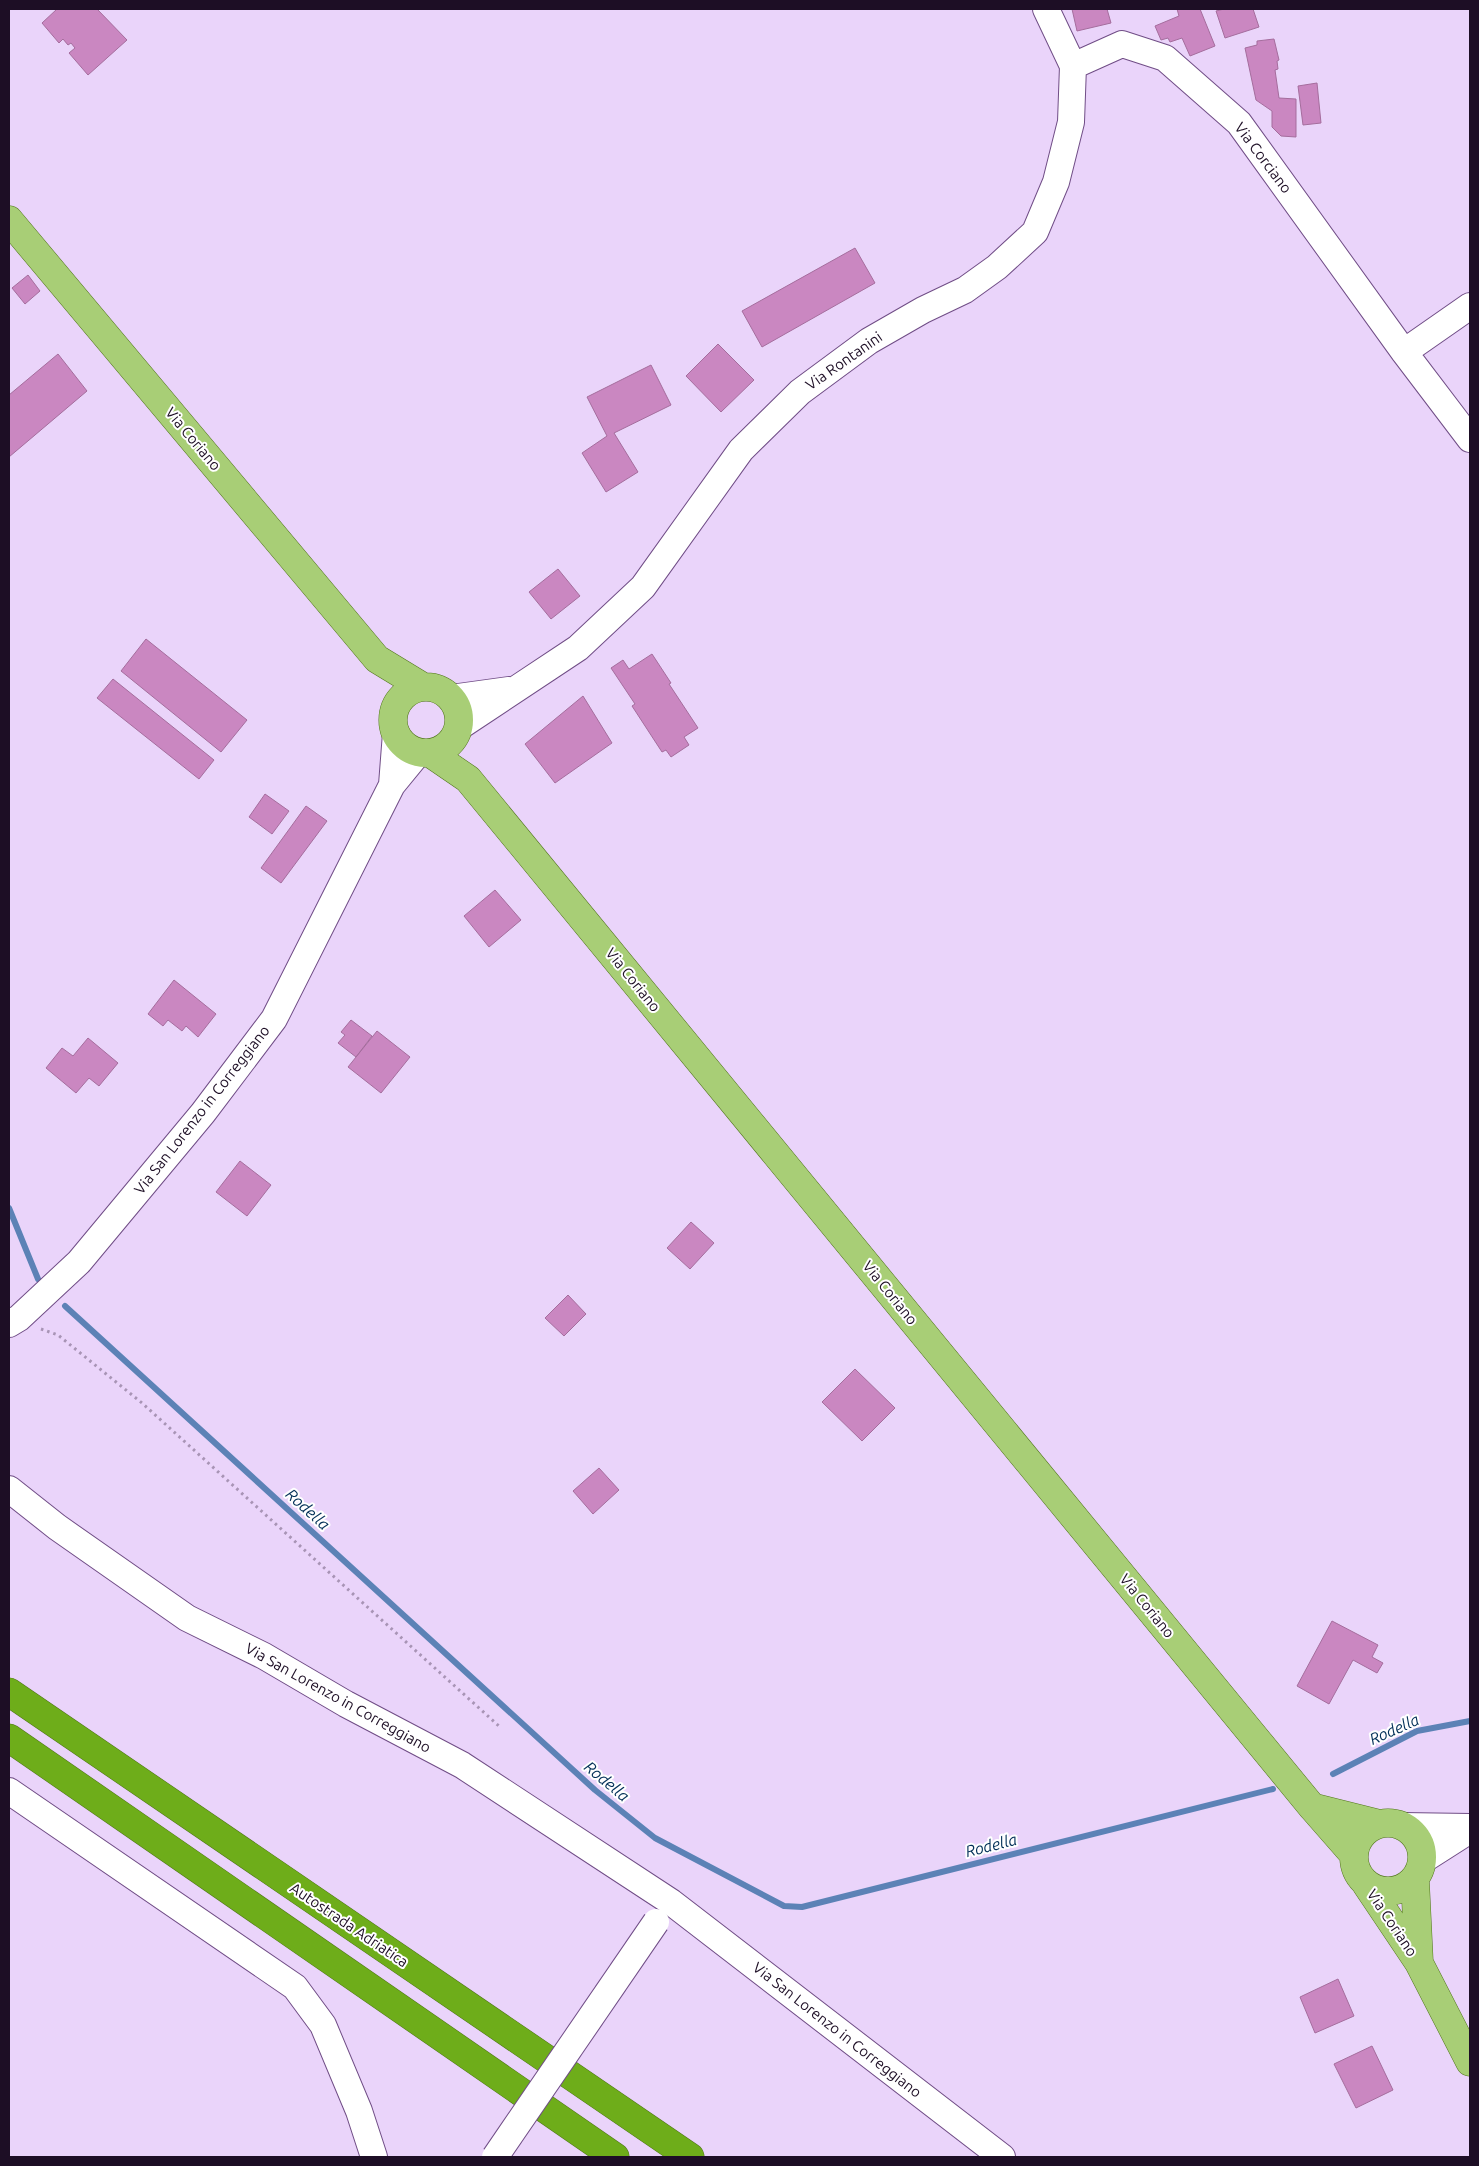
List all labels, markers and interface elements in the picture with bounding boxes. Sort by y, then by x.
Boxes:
street label: Via Corciano [1231,119,1295,196]
street label: Via Rontanini [802,328,885,393]
street label: Via Coriano [162,404,225,474]
street label: Via Coriano [603,944,664,1015]
street label: Via San Lorenzo in Correggiano [130,1022,273,1197]
street label: Via Coriano [860,1257,921,1328]
water label: Rodella [282,1485,334,1534]
street label: Via Coriano [1117,1570,1178,1641]
street label: Via San Lorenzo in Correggiano [243,1639,434,1756]
water label: Rodella [1366,1710,1422,1748]
water label: Rodella [581,1757,633,1805]
water label: Rodella [963,1830,1019,1860]
street label: Autostrada Adriatica [287,1879,411,1970]
street label: Via Coriano [1364,1886,1421,1959]
street label: Via San Lorenzo in Correggiano [750,1958,925,2101]

